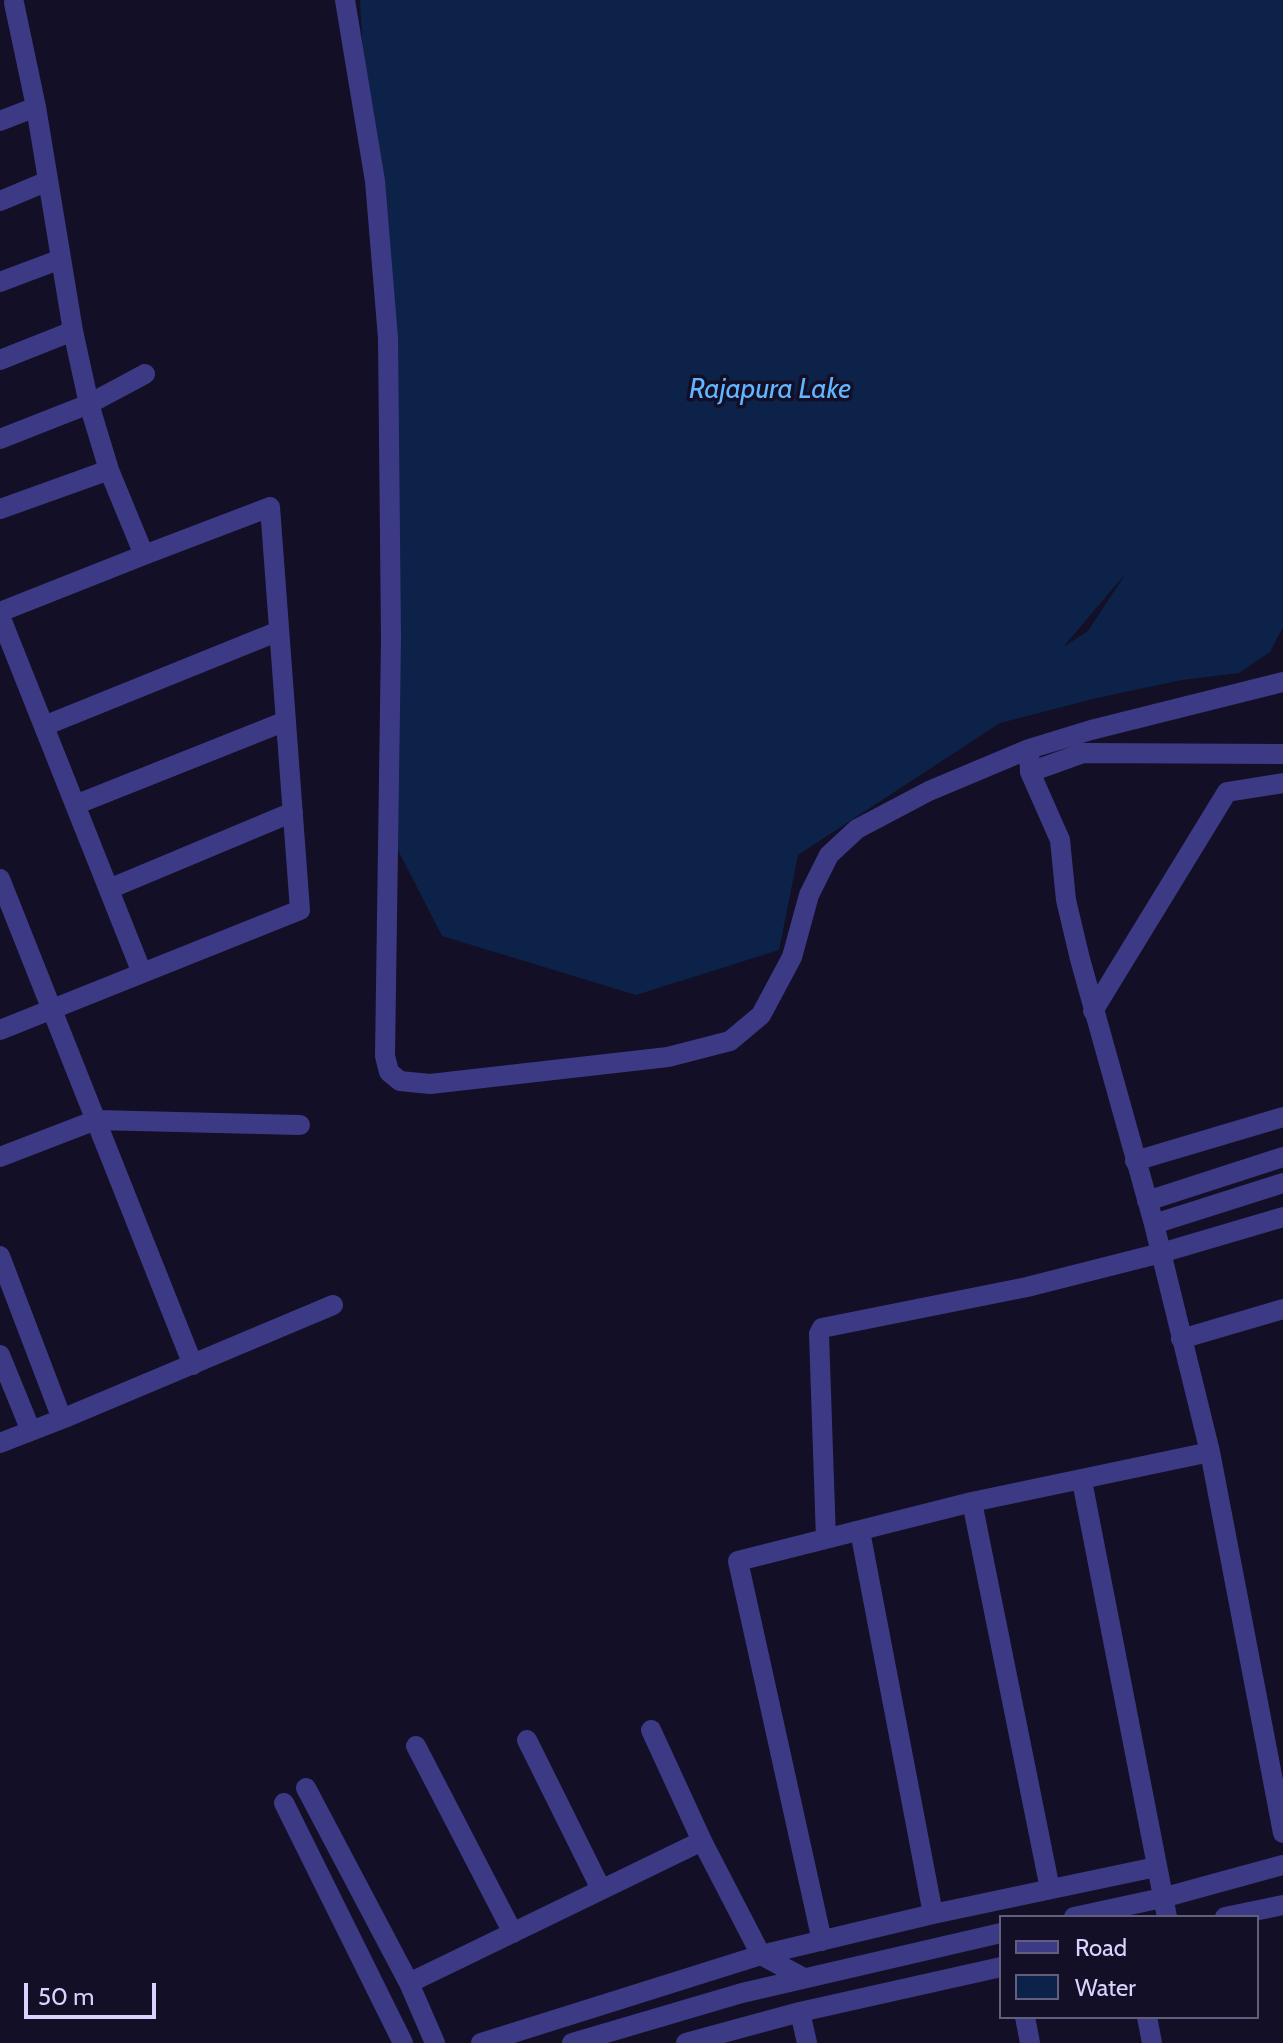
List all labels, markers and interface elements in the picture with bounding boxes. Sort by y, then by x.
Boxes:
water label: Rajapura Lake [689,373,851,407]
legend [999,1915,1259,2019]
text: Road [1075,1933,1127,1962]
scale bar [28,1967,160,2017]
text: Water [1075,1973,1136,2002]
text: 50 m [38,1982,94,2011]

